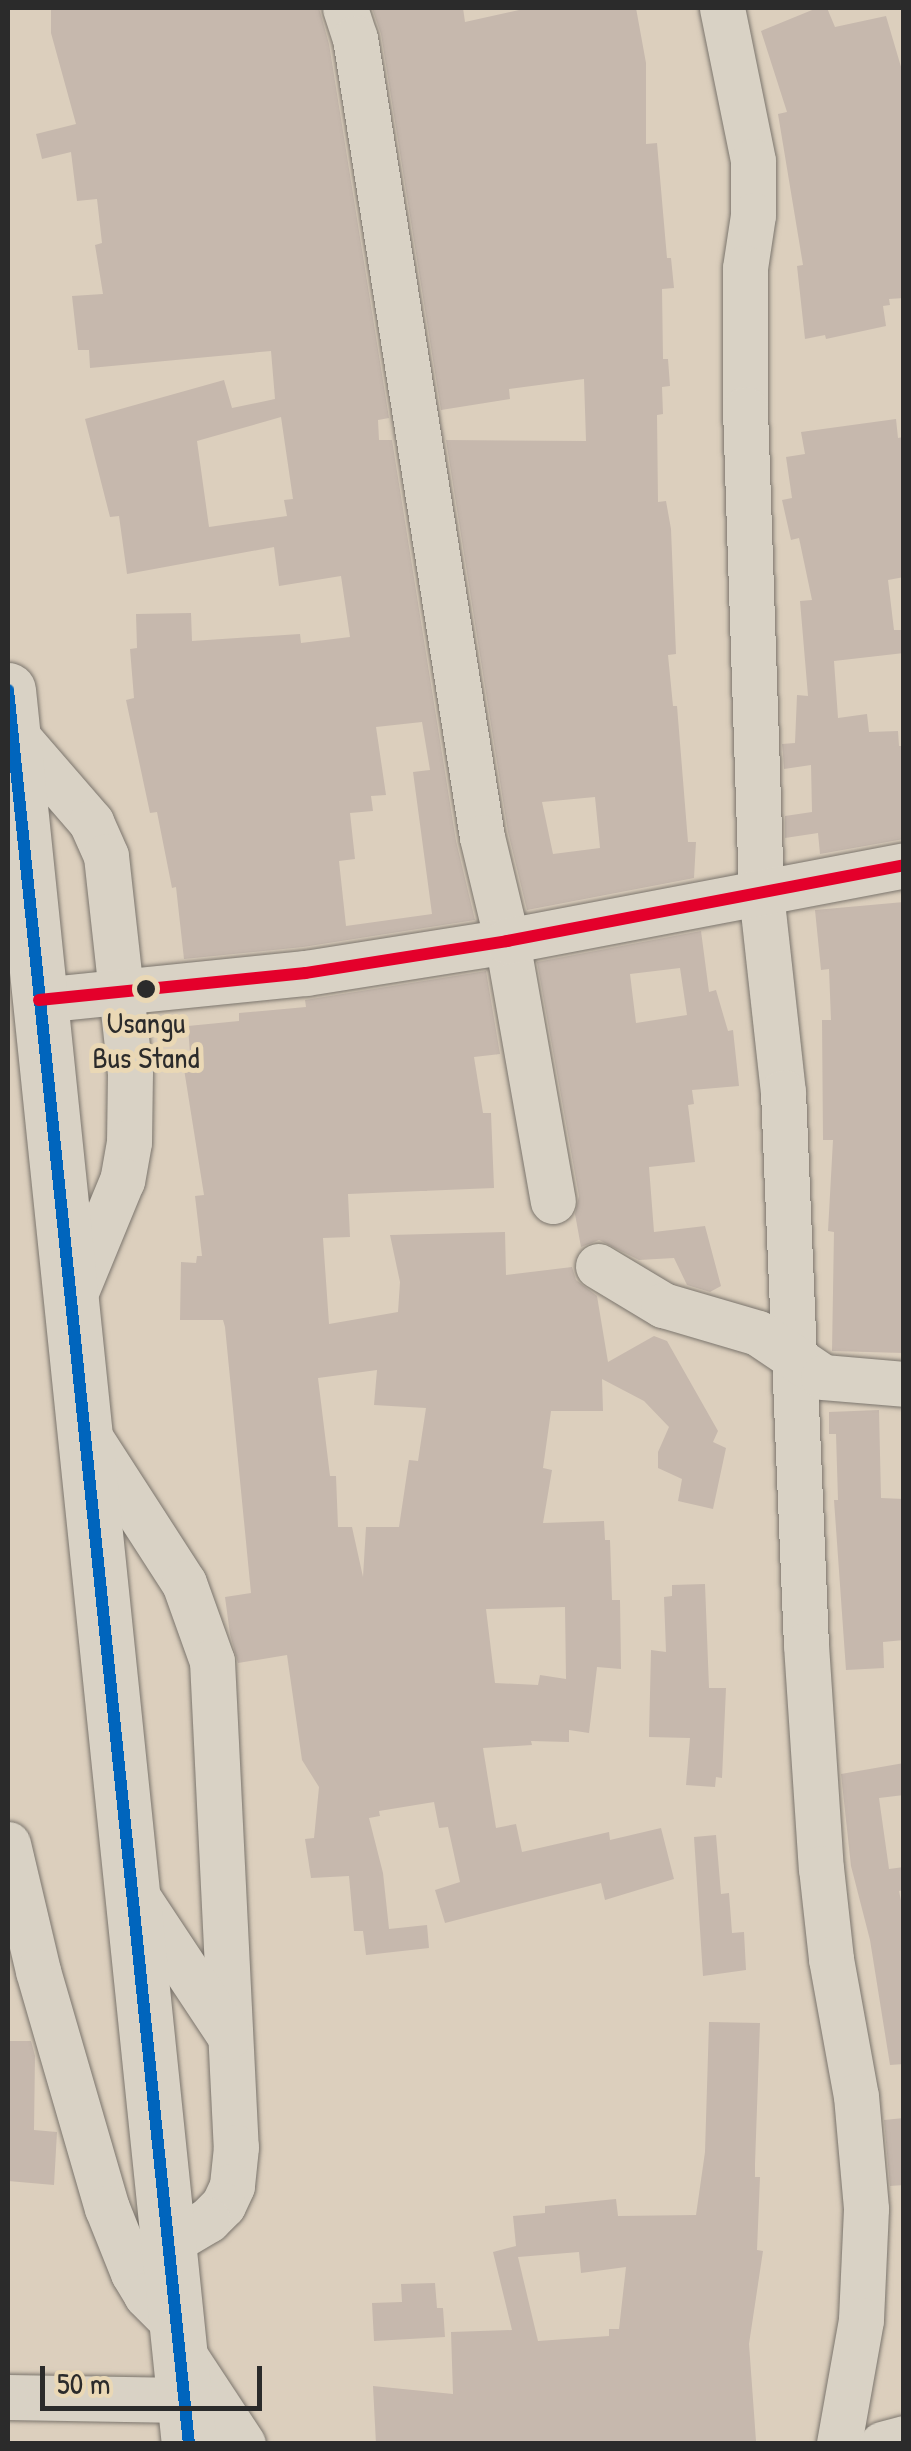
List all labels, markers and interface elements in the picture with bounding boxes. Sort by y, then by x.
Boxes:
marker: Usangu Bus Stand [136,979,156,999]
place label: Usangu Bus Stand [93,1004,199,1074]
scale bar [45,2346,268,2408]
text: 50 m [57,2363,110,2403]

